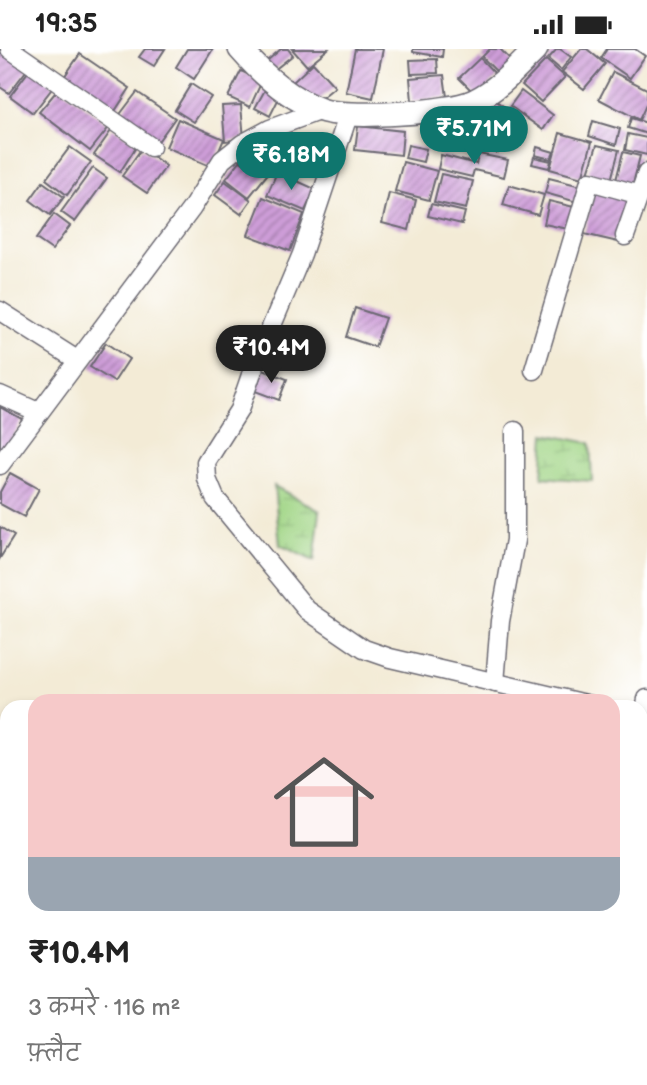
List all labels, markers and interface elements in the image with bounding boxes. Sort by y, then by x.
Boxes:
text: 19:35 [35,9,98,40]
pin: ₹5.71M [417,107,531,166]
text: ₹5.71M [436,115,512,143]
pin: ₹6.18M [234,132,348,192]
text: ₹6.18M [252,141,330,169]
pin: ₹10.4M [214,325,328,385]
text: ₹10.4M [232,334,310,362]
icon: home [261,739,387,865]
text: ₹10.4M [28,936,130,972]
text: 3 कमरे · 116 m² [28,994,181,1022]
text: फ़्लैट [28,1040,80,1068]

